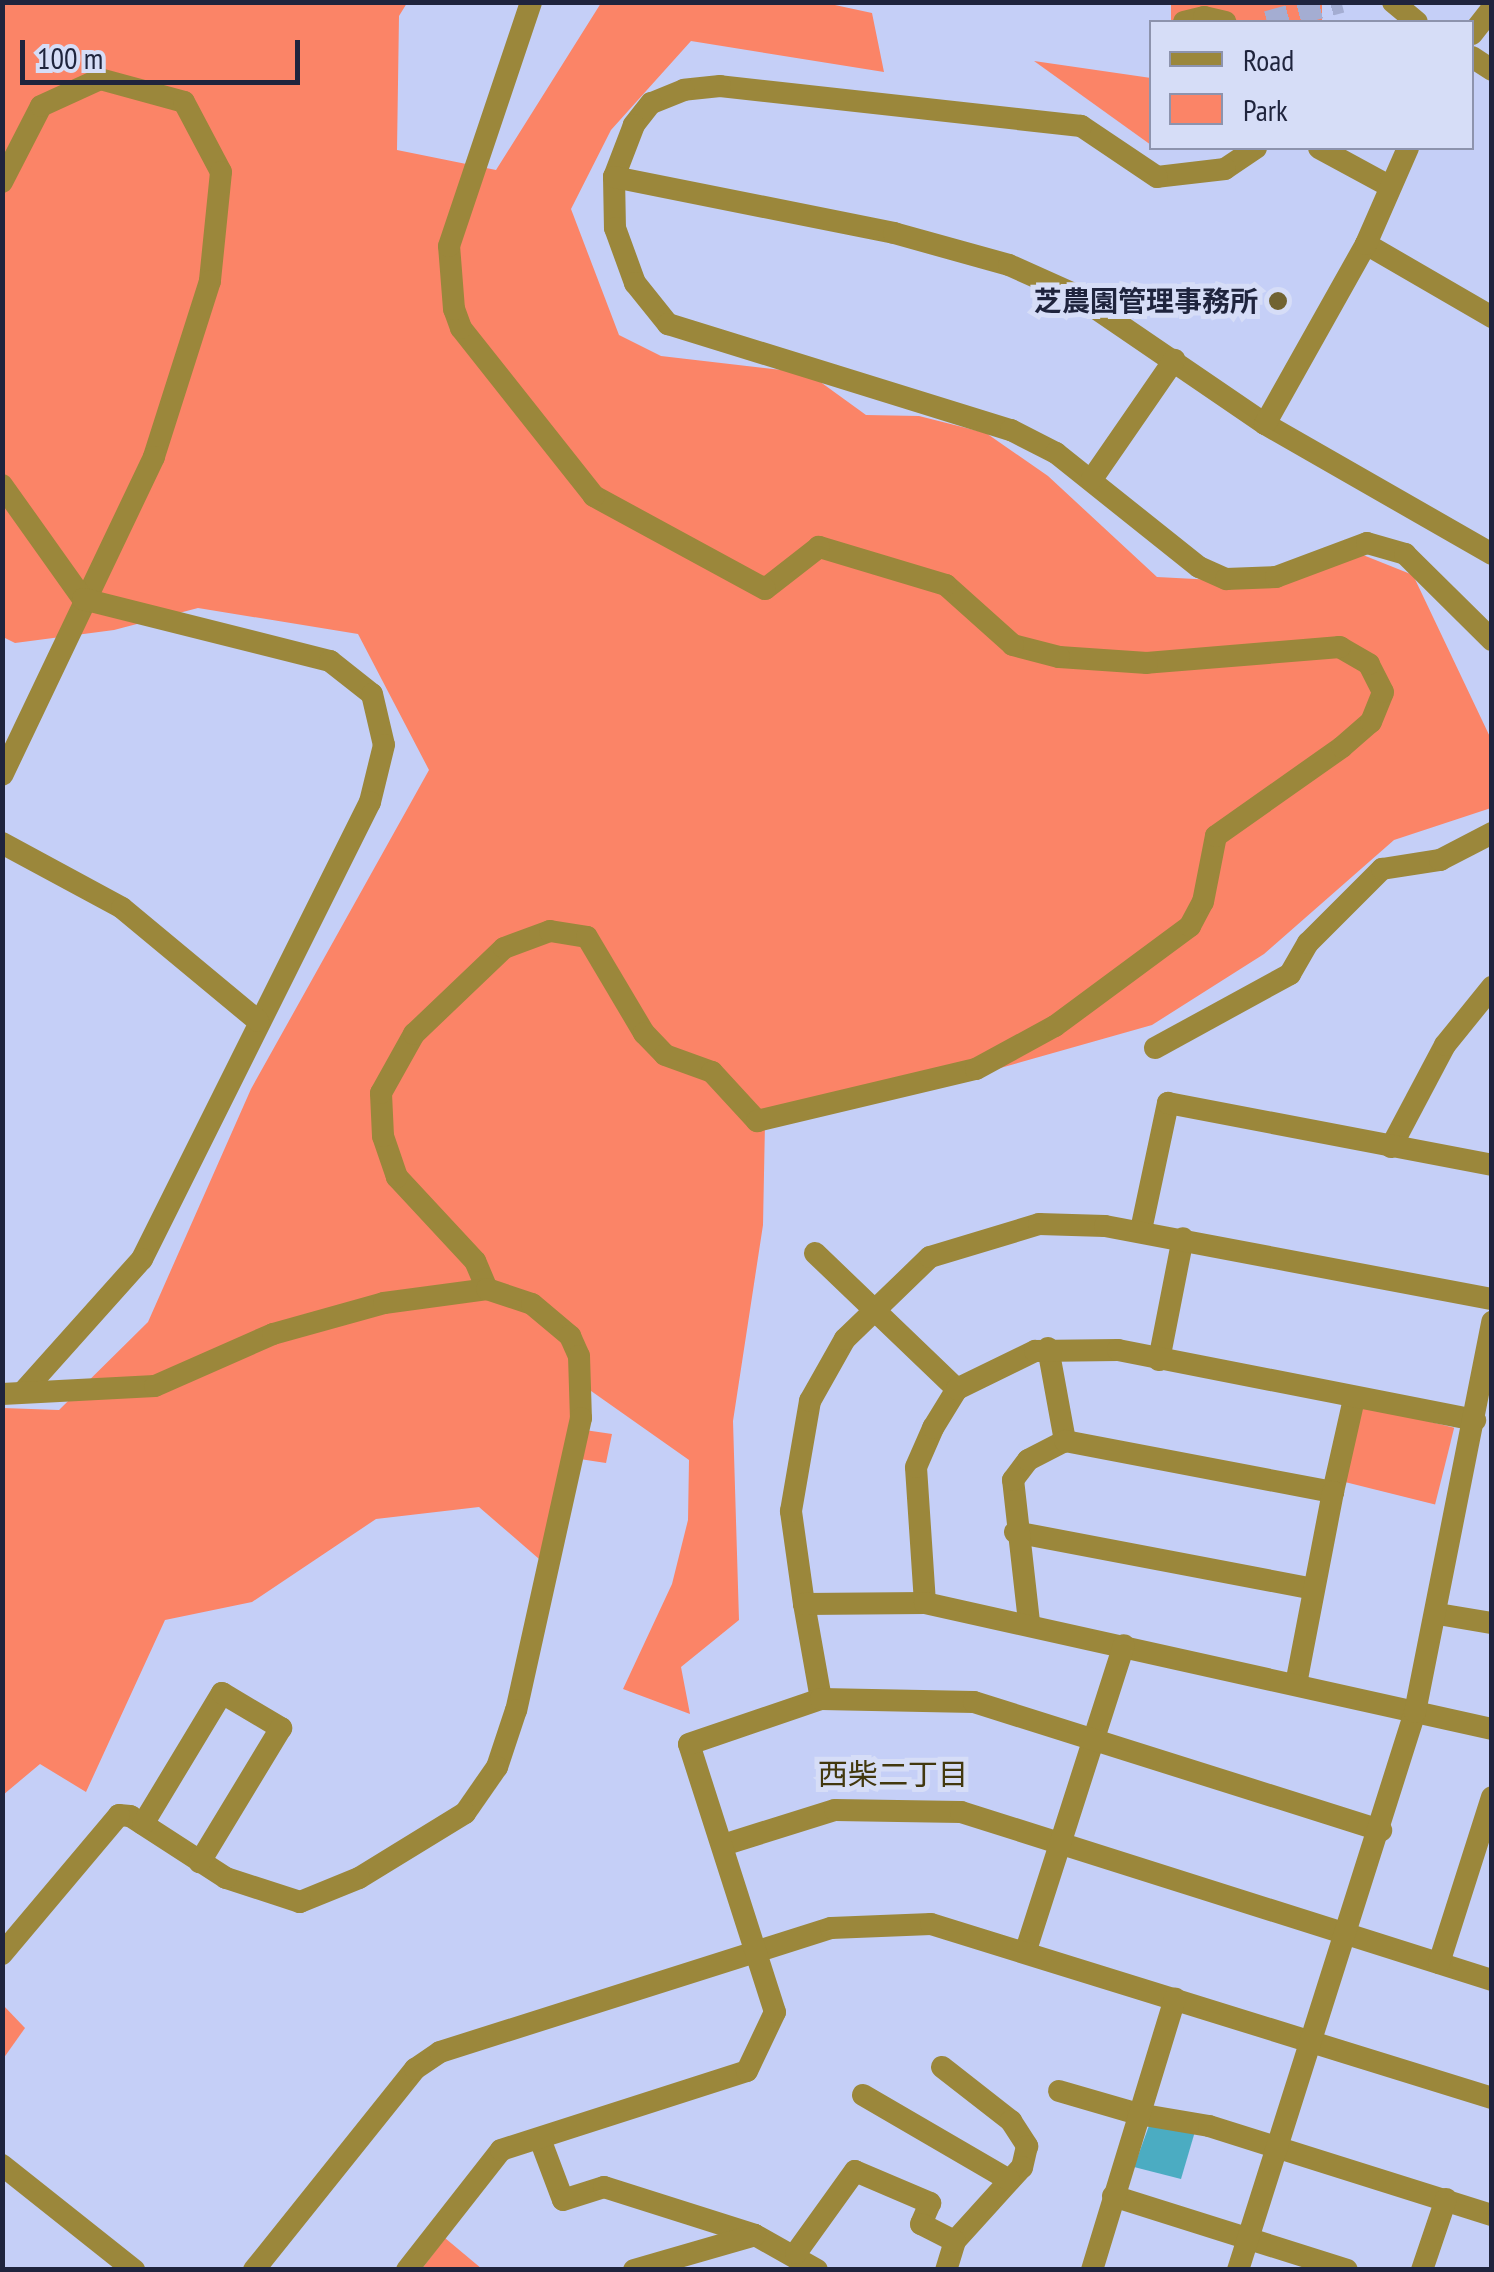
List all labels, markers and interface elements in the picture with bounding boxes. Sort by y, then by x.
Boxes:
scale bar [25,20,305,82]
legend [1149,20,1474,150]
text: 100 m [37,38,103,77]
text: Road [1243,40,1294,79]
text: Park [1243,90,1288,129]
place label: 芝農園管理事務所 [1034,284,1258,318]
marker: 芝農園管理事務所 [1267,290,1289,312]
district label: 西柴二丁目 [818,1756,968,1792]

